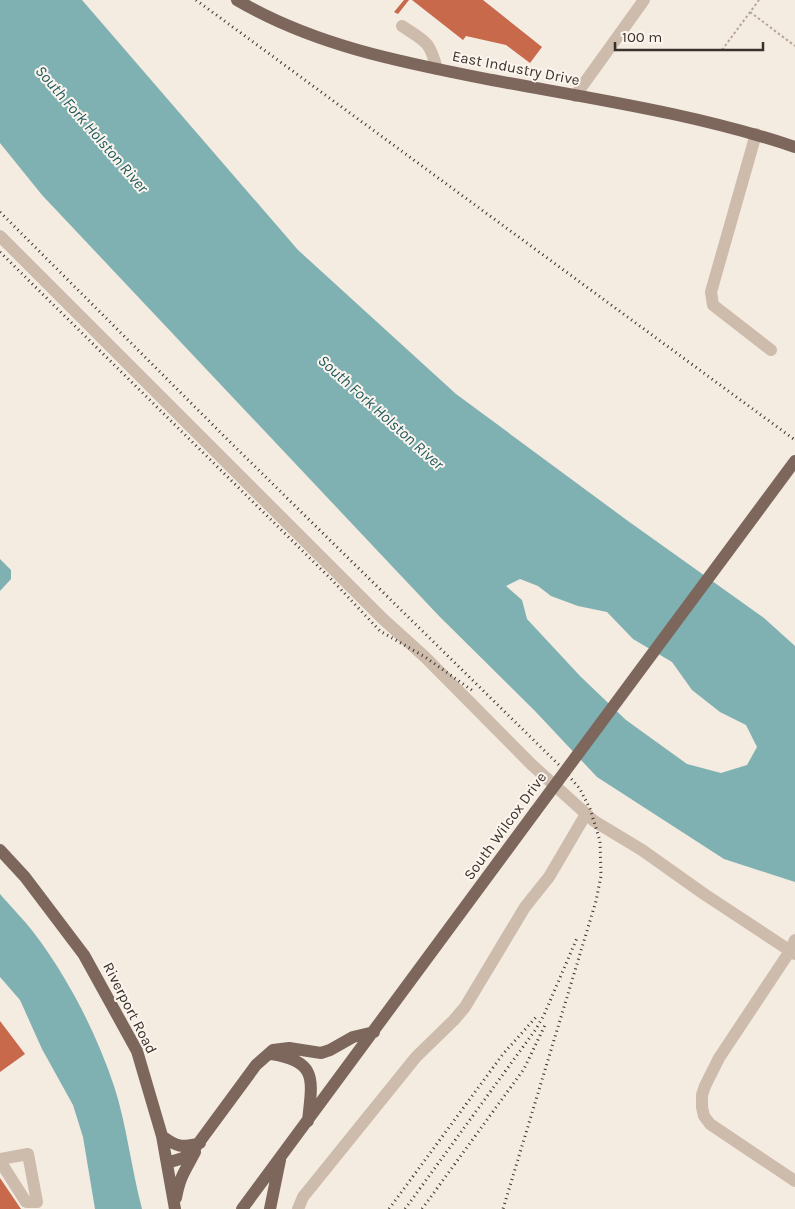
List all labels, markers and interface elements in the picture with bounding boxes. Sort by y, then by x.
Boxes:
scale bar [615,20,762,52]
text: 100 m [622,28,662,46]
street label: East Industry Drive [451,47,581,89]
water label: South Fork Holston River [31,61,153,197]
water label: South Fork Holston River [314,351,448,474]
street label: South Wilcox Drive [460,769,550,883]
street label: Riverport Road [99,959,161,1057]

